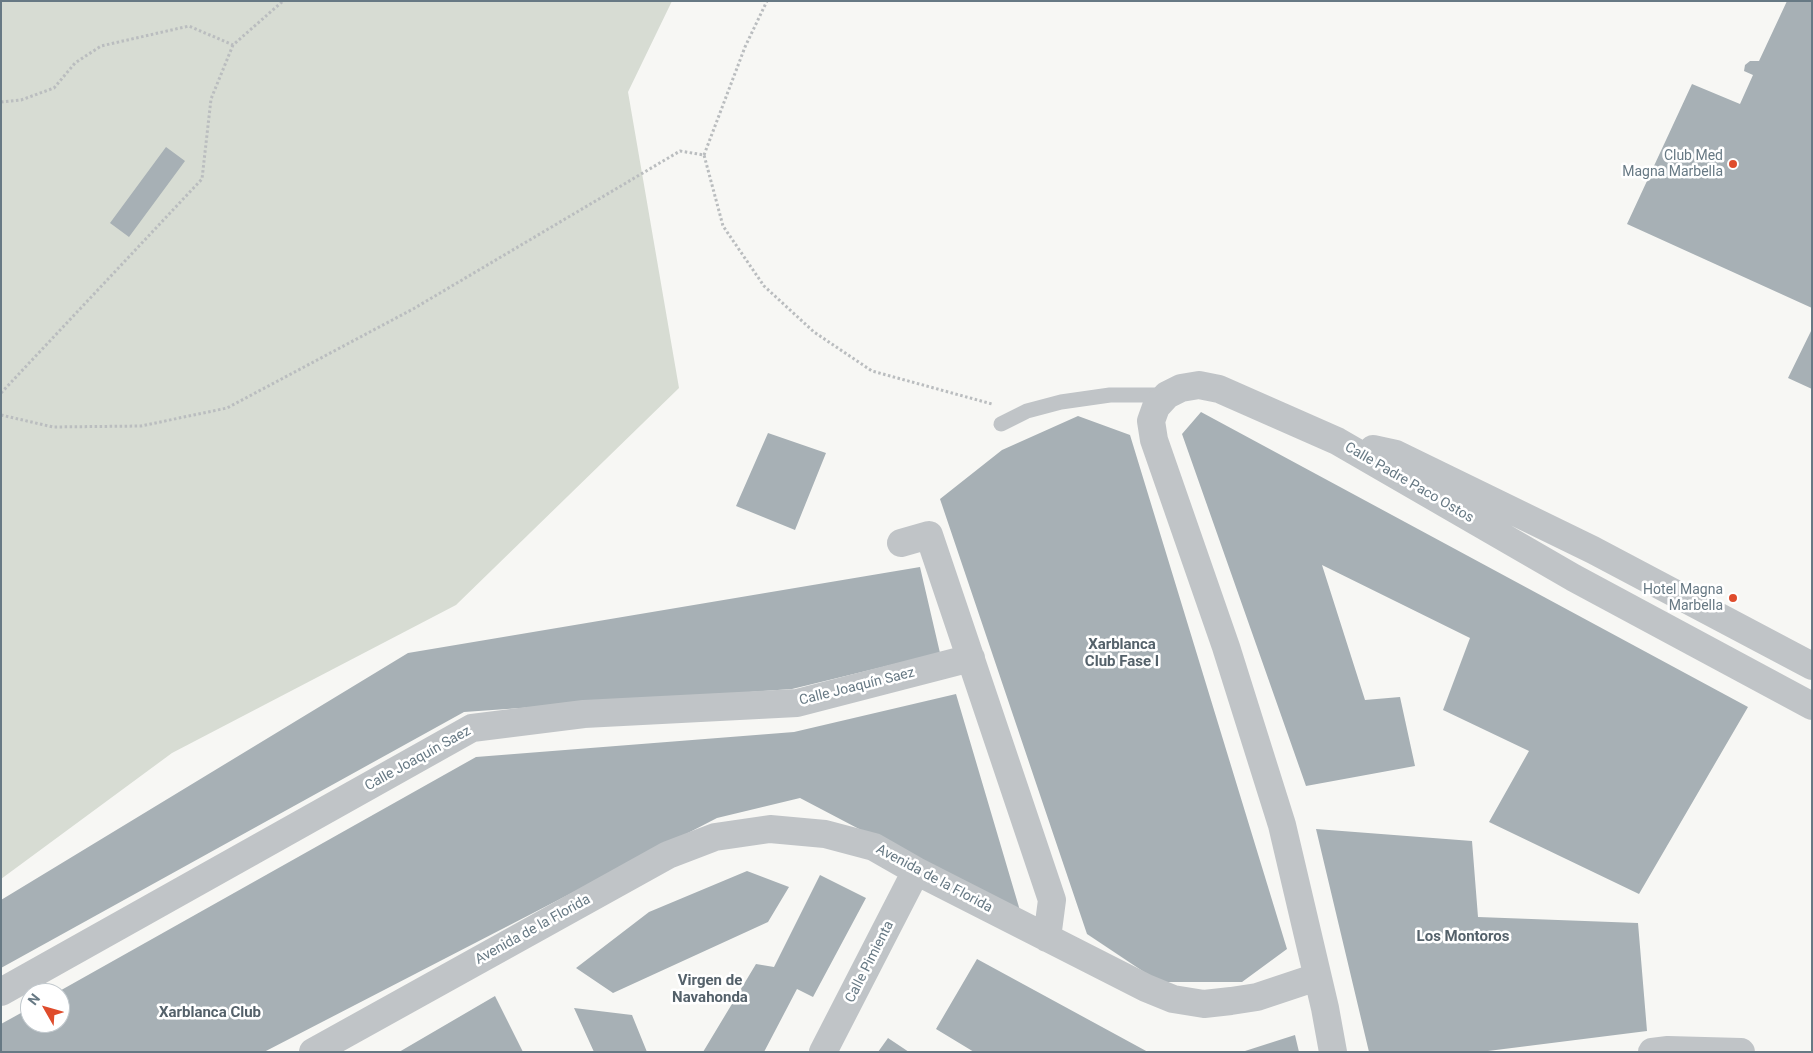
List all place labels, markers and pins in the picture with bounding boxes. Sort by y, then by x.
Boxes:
place label: Club Med Magna Marbella [1622,148,1723,180]
marker: Club Med Magna Marbella [1727,158,1739,170]
place label: Hotel Magna Marbella [1643,582,1723,614]
marker: Hotel Magna Marbella [1727,592,1739,604]

